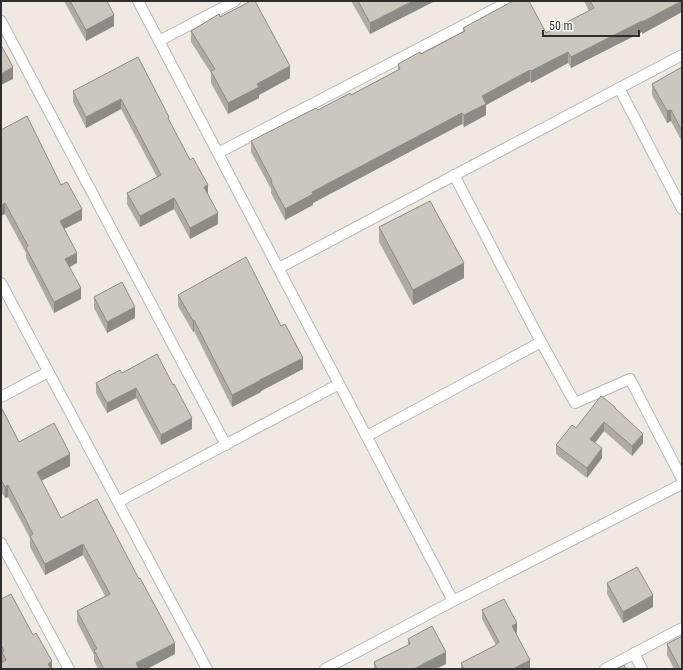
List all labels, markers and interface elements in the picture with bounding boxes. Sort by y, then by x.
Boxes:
scale bar [543,12,639,38]
text: 50 m [549,19,573,33]

